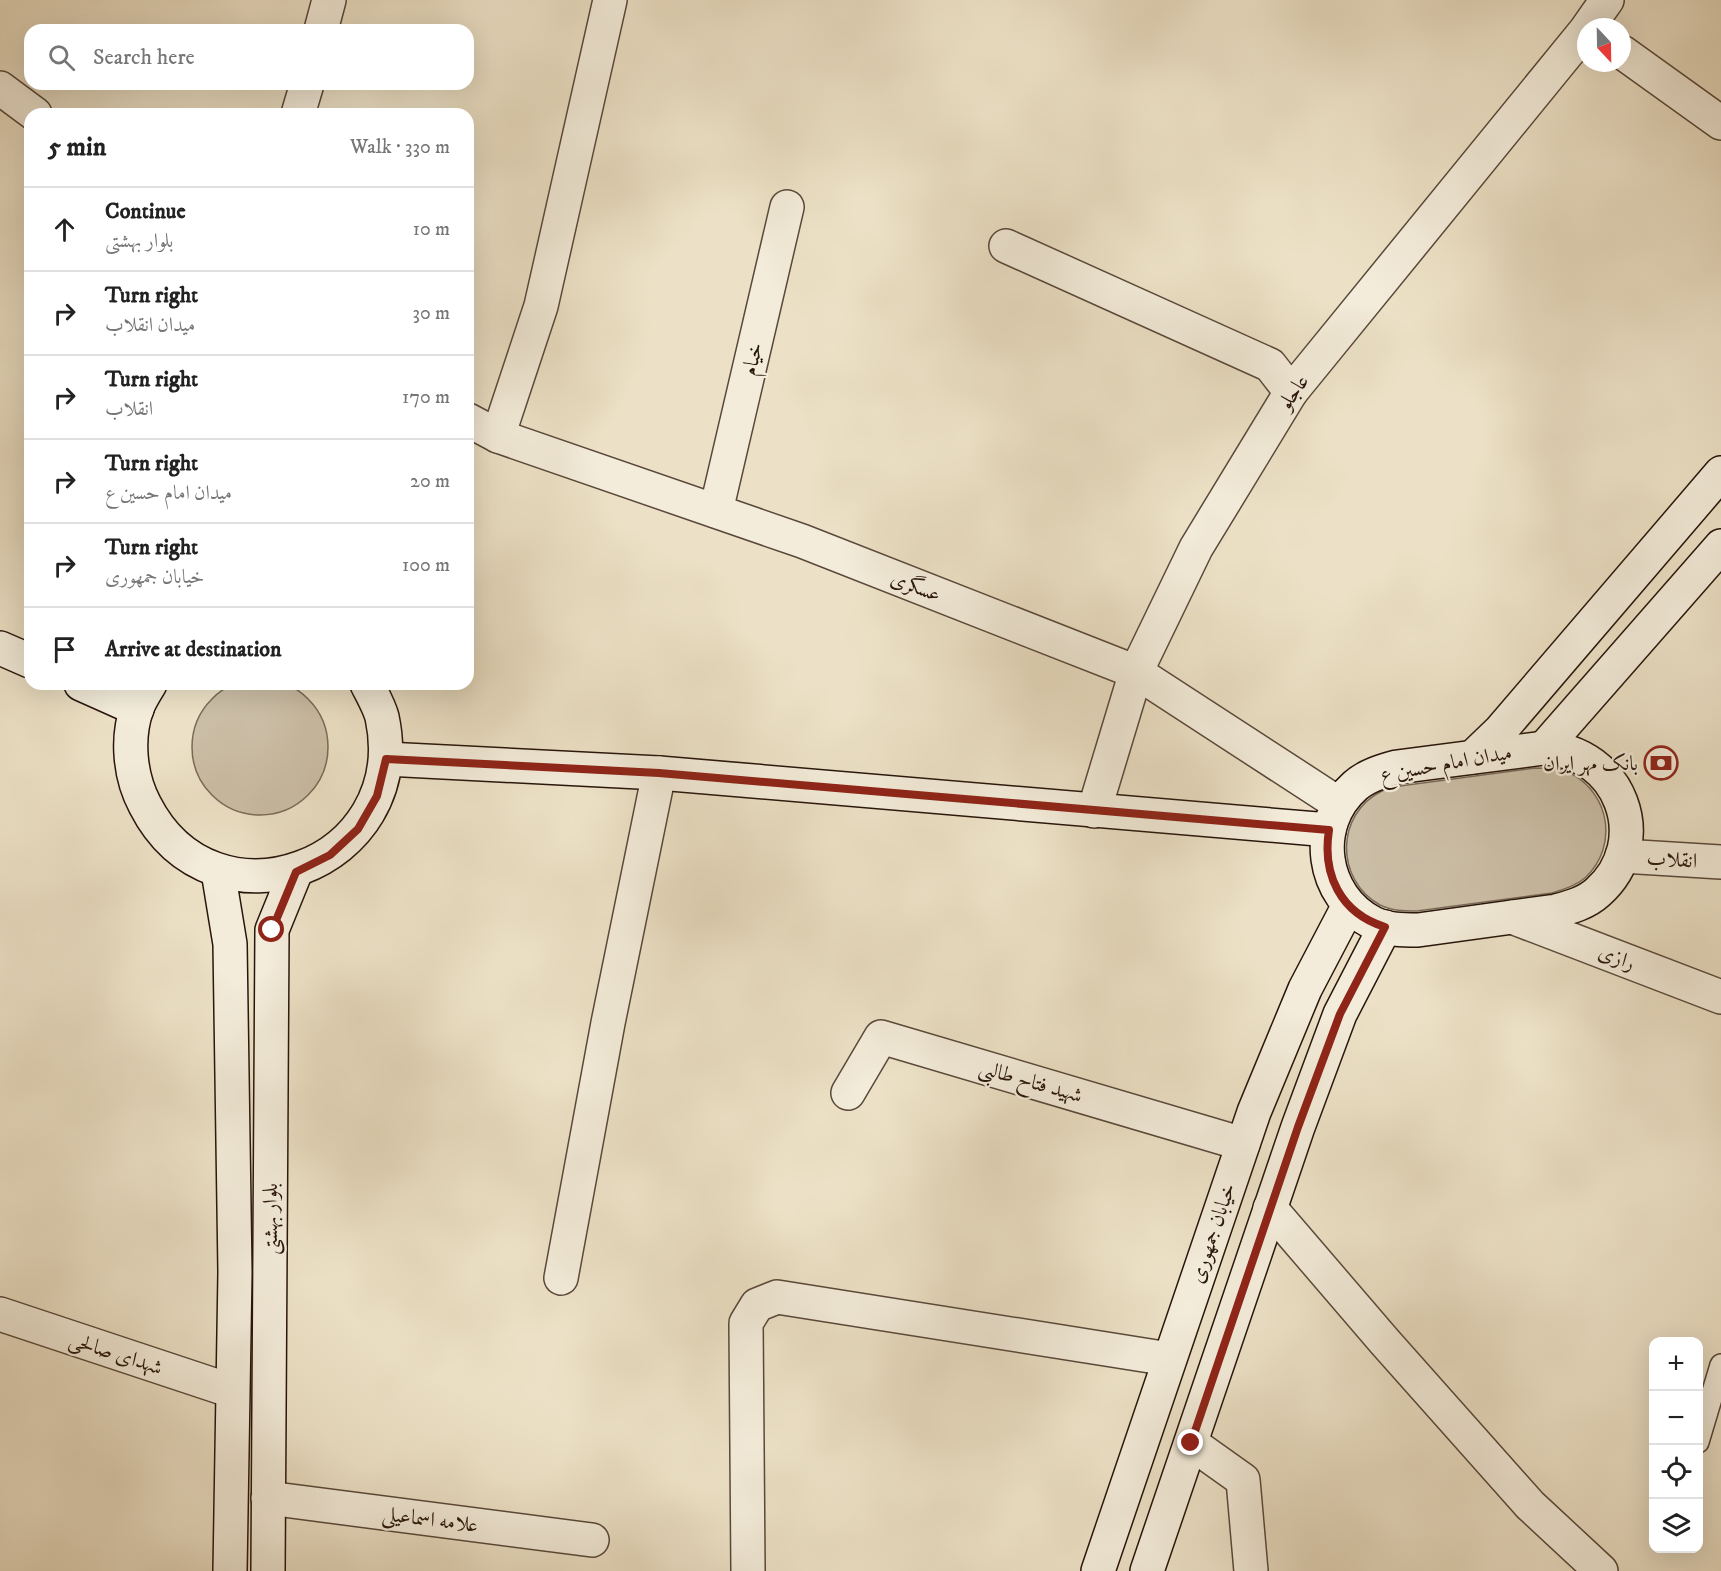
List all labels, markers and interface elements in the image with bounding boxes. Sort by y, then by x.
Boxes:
north arrow [1577,18,1631,72]
search box [24,24,474,90]
icon: search [45,41,78,74]
text: Search here [93,44,195,71]
text: 5 min [48,131,106,164]
text: Walk · 330 m [350,135,450,160]
text: Continue [105,198,186,225]
icon: ahead [48,213,81,246]
text: 10 m [413,217,450,242]
text: بلوار بهشتی [105,229,173,254]
text: Turn right [105,282,198,309]
icon: right [48,297,81,330]
text: 30 m [412,301,450,326]
text: میدان انقلاب [105,313,195,338]
street label: خیام [737,340,773,379]
text: Turn right [105,366,198,393]
street label: عاجلو [1271,370,1315,417]
icon: right [48,381,81,414]
text: 170 m [402,385,450,410]
text: انقلاب [105,397,153,422]
text: Turn right [105,450,198,477]
icon: right [48,465,81,498]
text: 20 m [410,469,450,494]
text: میدان امام حسین ع [105,481,232,506]
text: Turn right [105,534,198,561]
icon: right [48,549,81,582]
text: 100 m [402,553,450,578]
text: خیابان جمهوری [105,565,204,590]
street label: عسگری [887,565,945,608]
icon: arrive [48,633,81,666]
text: Arrive at destination [105,636,282,663]
street label: میدان امام حسین ع [1378,740,1515,792]
bank icon: بانک مهر ایران [1643,745,1679,781]
place label: بانک مهر ایران [1543,751,1638,777]
street label: انقلاب [1646,845,1698,875]
route start [258,916,284,942]
street label: رازی [1595,939,1639,977]
street label: شهید فتاح طالبی [975,1055,1086,1114]
street label: خیابان جمهوری [1184,1180,1242,1287]
street label: بلوار بهشتی [258,1183,285,1255]
street label: شهدای صالحی [66,1327,166,1381]
map controls [1649,1337,1703,1553]
button: + [1649,1337,1703,1391]
button: − [1649,1391,1703,1445]
route end [1177,1429,1203,1455]
button: locate [1649,1445,1703,1499]
button: layers [1649,1499,1703,1553]
street label: علامه اسماعیلی [380,1501,479,1541]

